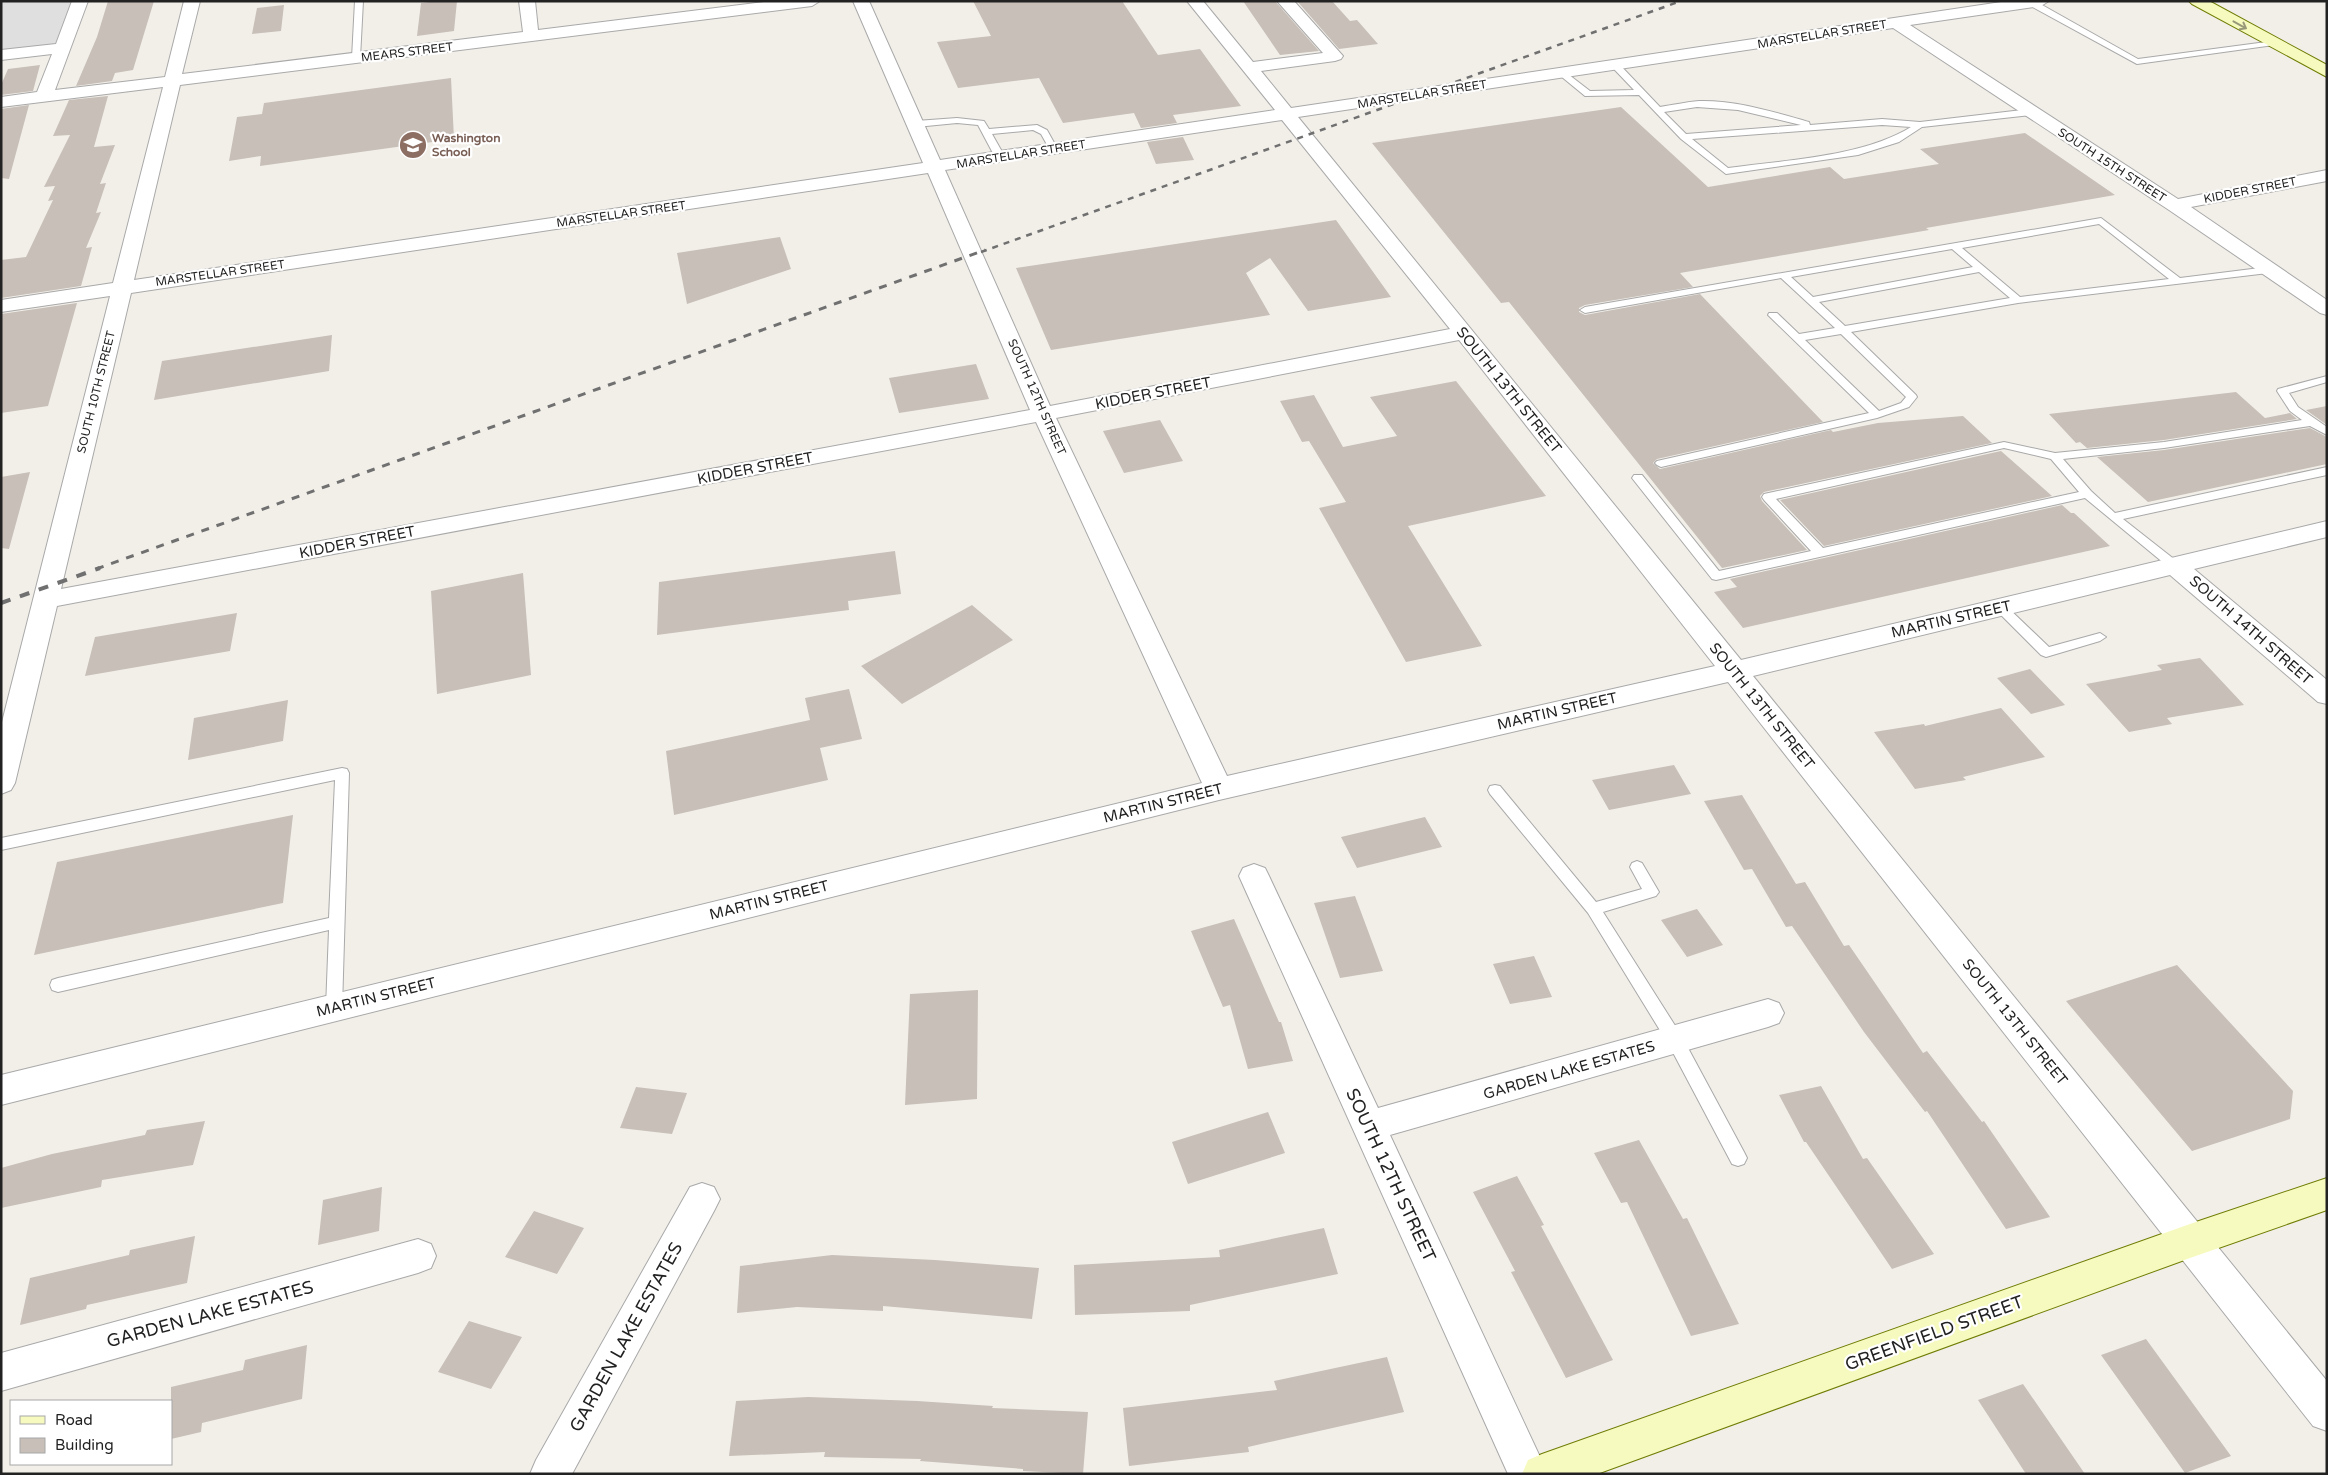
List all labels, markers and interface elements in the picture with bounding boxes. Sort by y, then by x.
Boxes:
street label: MARSTELLAR STREET [1756,17,1888,51]
one-way arrow [2232,20,2247,30]
street label: MEARS STREET [360,39,455,65]
street label: MARSTELLAR STREET [1356,77,1488,111]
street label: SOUTH 15TH STREET [2055,125,2169,205]
school or university icon: Washington School [398,130,428,160]
place label: Washington School [432,131,500,159]
street label: MARSTELLAR STREET [955,137,1087,171]
street label: KIDDER STREET [2202,174,2298,206]
street label: MARSTELLAR STREET [555,198,687,230]
street label: MARSTELLAR STREET [154,257,286,289]
street label: SOUTH 13TH STREET [1453,323,1565,457]
street label: SOUTH 10TH STREET [74,329,118,455]
street label: SOUTH 12TH STREET [1005,337,1069,458]
street label: KIDDER STREET [1093,373,1213,413]
street label: KIDDER STREET [695,448,815,488]
street label: KIDDER STREET [297,522,417,562]
street label: SOUTH 14TH STREET [2186,572,2316,688]
street label: MARTIN STREET [1889,596,2013,642]
street label: SOUTH 13TH STREET [1706,639,1818,773]
street label: MARTIN STREET [1495,688,1619,734]
street label: MARTIN STREET [1101,779,1225,827]
street label: MARTIN STREET [707,876,831,924]
street label: SOUTH 13TH STREET [1959,955,2071,1089]
street label: MARTIN STREET [314,973,438,1021]
street label: GARDEN LAKE ESTATES [1481,1037,1657,1103]
street label: SOUTH 12TH STREET [1341,1085,1441,1265]
street label: GARDEN LAKE ESTATES [565,1238,687,1436]
street label: GARDEN LAKE ESTATES [104,1276,316,1352]
street label: GREENFIELD STREET [1842,1290,2026,1376]
legend [10,1400,172,1465]
text: Road [55,1411,93,1429]
text: Building [55,1436,114,1454]

